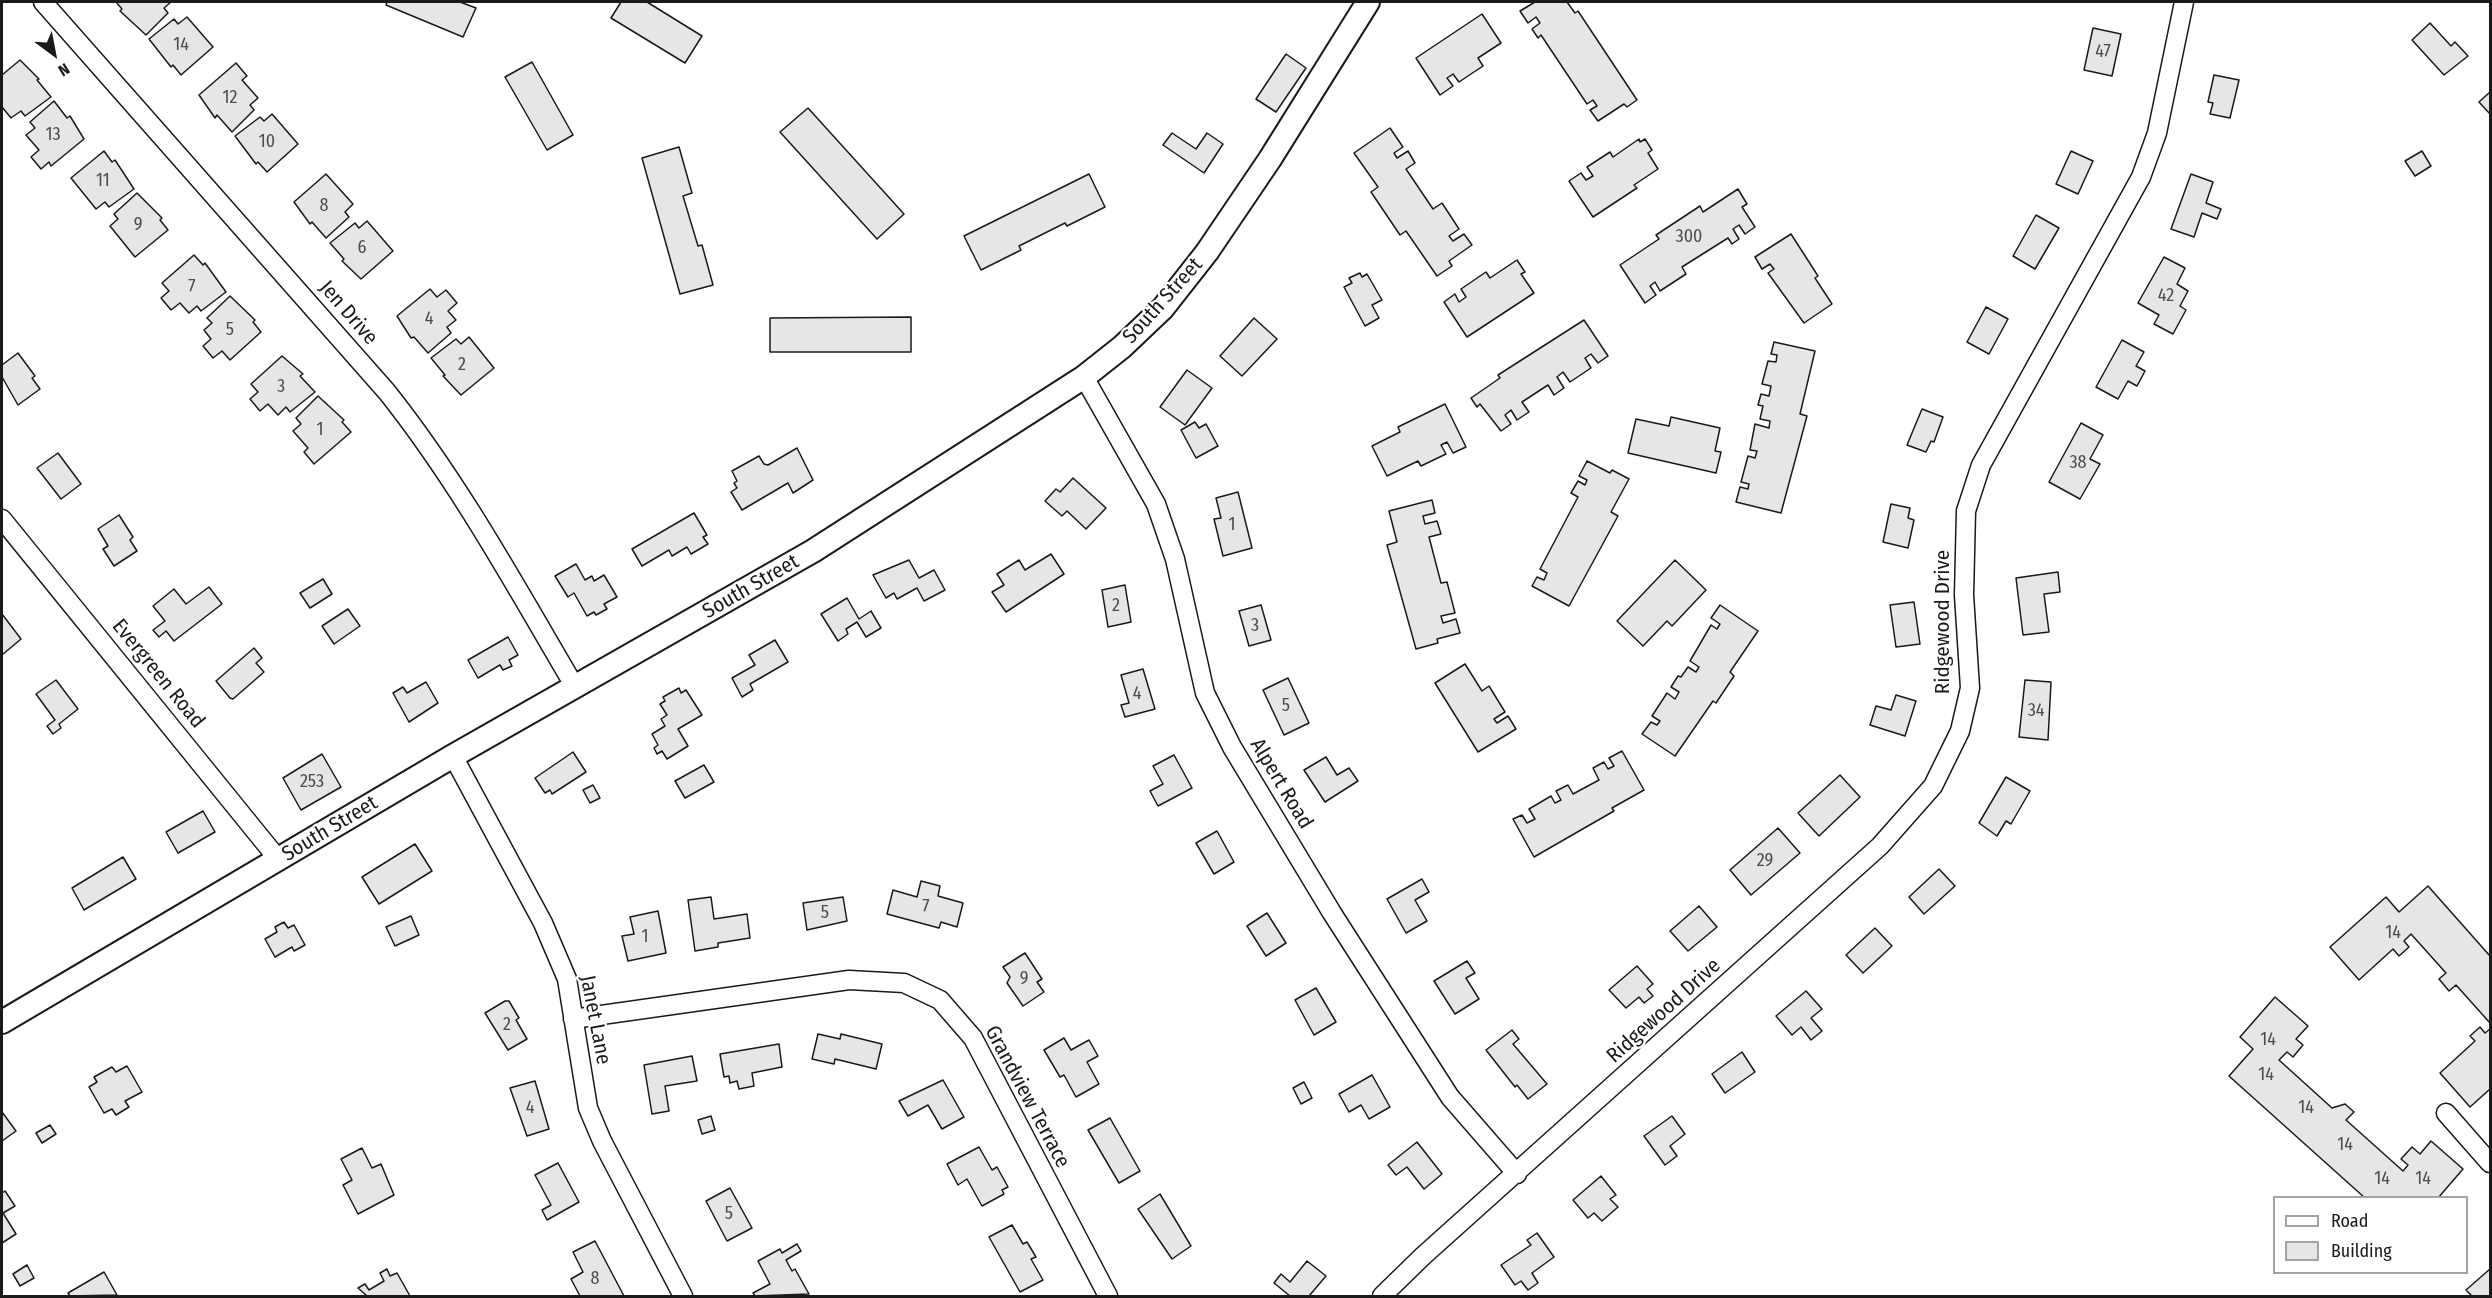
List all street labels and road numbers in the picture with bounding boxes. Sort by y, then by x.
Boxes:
street label: South Street [1118,253,1208,349]
street label: Jen Drive [313,276,383,350]
street label: South Street [698,549,804,625]
street label: Ridgewood Drive [1930,550,1956,694]
street label: Evergreen Road [106,614,210,734]
street label: Alpert Road [1244,734,1318,834]
street label: South Street [278,791,382,867]
street label: Ridgewood Drive [1602,953,1726,1069]
street label: Janet Lane [574,973,616,1067]
street label: Grandview Terrace [979,1022,1075,1172]

